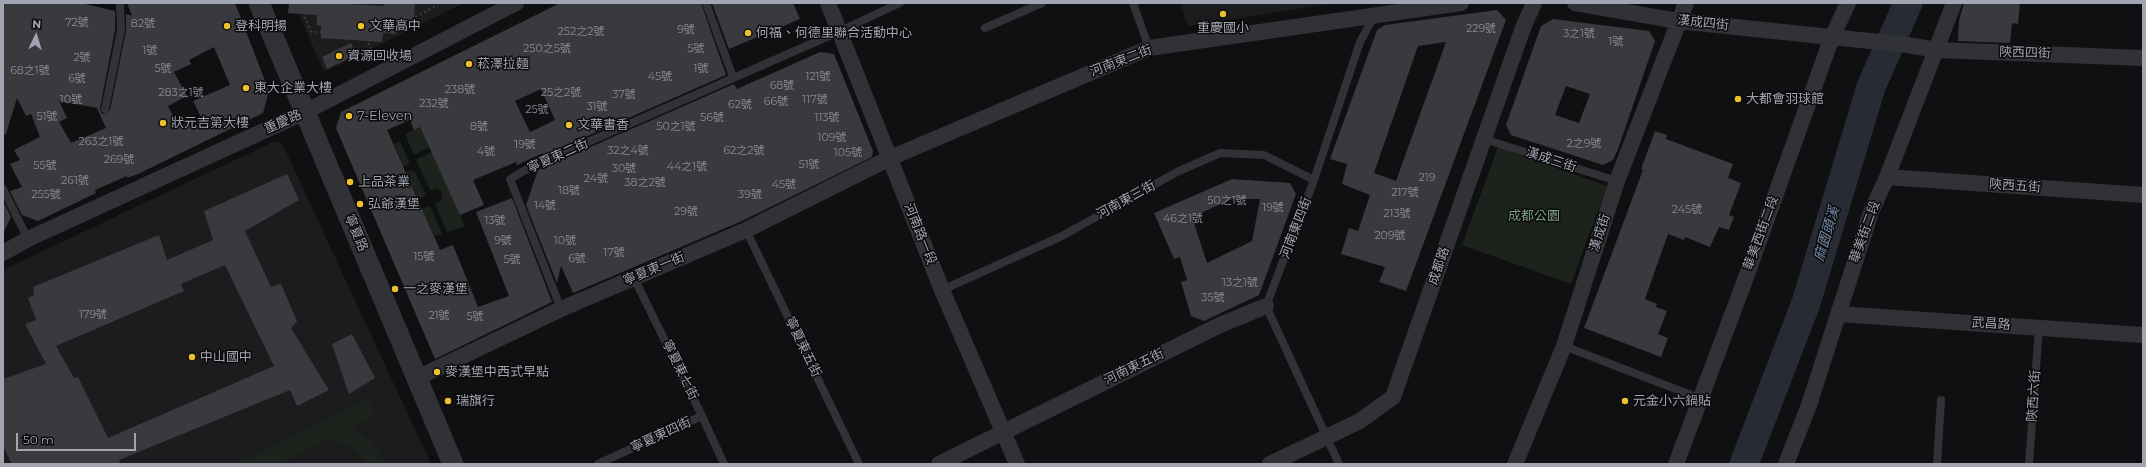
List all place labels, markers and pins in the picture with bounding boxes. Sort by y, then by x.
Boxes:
marker: 重慶國小 [1218,9,1228,19]
place label: 登科明揚 [235,18,287,34]
place label: 文華高中 [369,18,421,34]
place label: 重慶國小 [1197,20,1249,36]
marker: 登科明揚 [222,21,232,31]
marker: 文華高中 [356,21,366,31]
place label: 何福、何德里聯合活動中心 [756,25,912,41]
marker: 何福、何德里聯合活動中心 [743,28,753,38]
place label: 資源回收場 [347,48,412,64]
marker: 資源回收場 [334,51,344,61]
place label: 菘澤拉麵 [477,56,529,72]
marker: 菘澤拉麵 [464,59,474,69]
place label: 東大企業大樓 [254,80,332,96]
marker: 東大企業大樓 [241,83,251,93]
place label: 大都會羽球館 [1746,91,1824,107]
marker: 大都會羽球館 [1733,94,1743,104]
place label: 7-Eleven [357,108,412,124]
marker: 7-Eleven [344,111,354,121]
place label: 狀元吉第大樓 [171,115,249,131]
place label: 文華書香 [577,117,629,133]
marker: 狀元吉第大樓 [158,118,168,128]
marker: 文華書香 [564,120,574,130]
place label: 上品茶業 [358,174,410,190]
marker: 上品茶業 [345,177,355,187]
place label: 弘爺漢堡 [368,196,420,212]
marker: 弘爺漢堡 [355,199,365,209]
place label: 一之麥漢堡 [403,281,468,297]
marker: 一之麥漢堡 [390,284,400,294]
place label: 中山國中 [200,349,252,365]
marker: 中山國中 [187,352,197,362]
place label: 麥漢堡中西式早點 [445,364,549,380]
marker: 麥漢堡中西式早點 [432,367,442,377]
place label: 瑞旗行 [456,393,495,409]
place label: 元金小六鍋貼 [1633,393,1711,409]
marker: 瑞旗行 [443,396,453,406]
marker: 元金小六鍋貼 [1620,396,1630,406]

